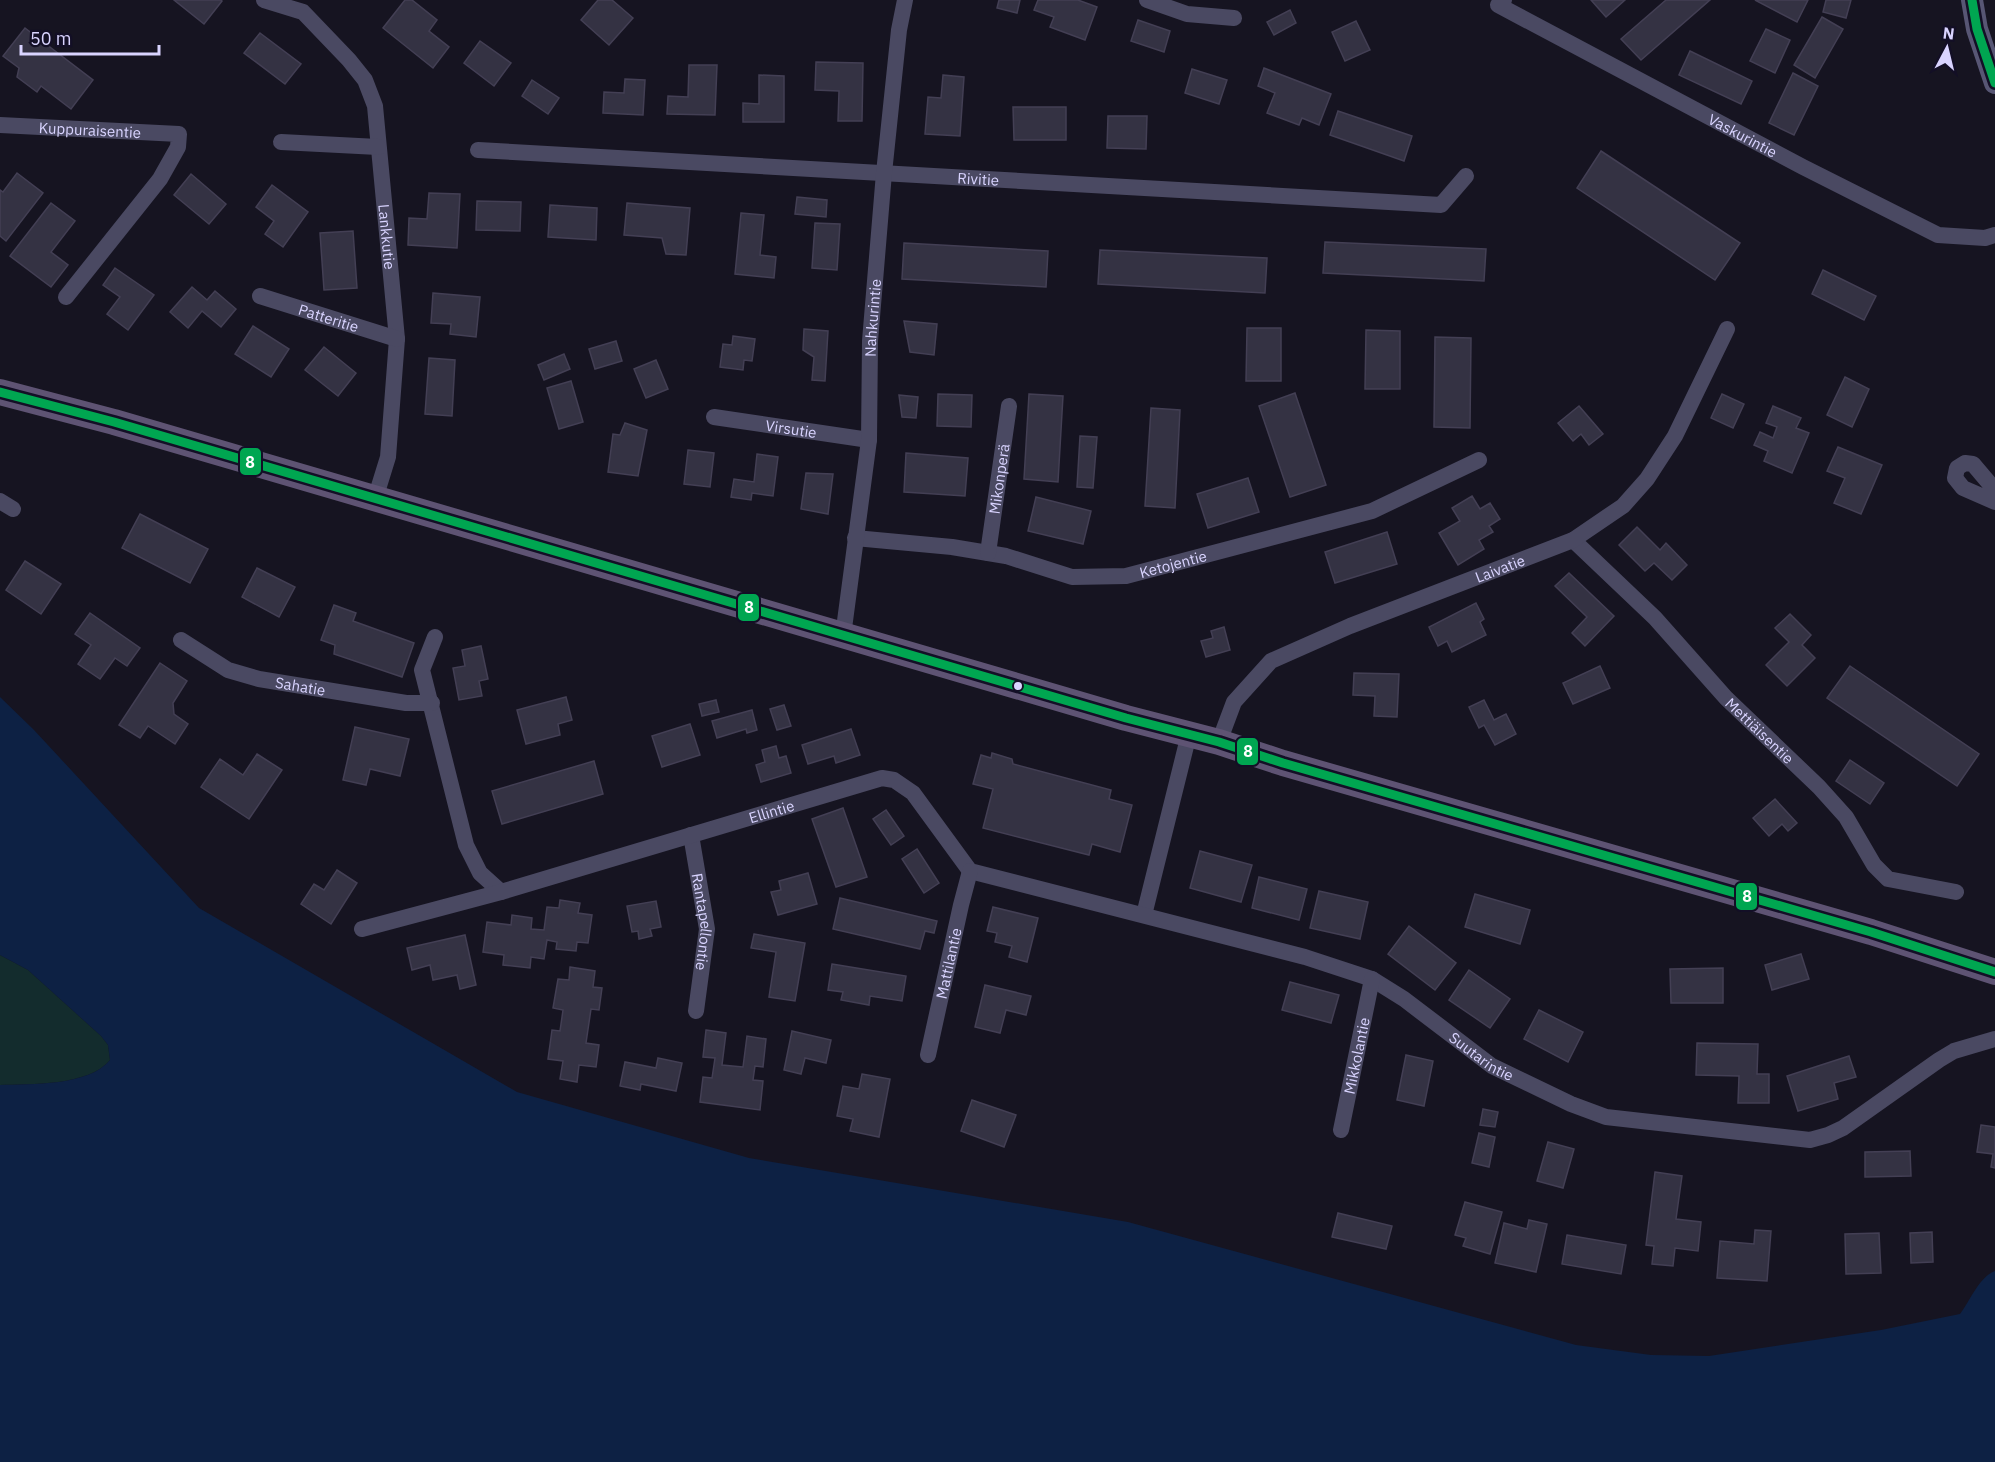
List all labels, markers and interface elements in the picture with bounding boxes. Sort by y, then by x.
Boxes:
scale bar [21,18,159,56]
north arrow [1917,18,1977,78]
text: N [1942,22,1956,44]
text: 50 m [30,27,72,50]
street label: Vaskurintie [1705,109,1781,161]
street label: Kuppuraisentie [38,117,142,142]
street label: Rivitie [957,168,1000,189]
street label: Lankkutie [375,203,400,270]
street label: Nahkurintie [860,278,885,357]
street label: Patteritie [296,299,361,336]
street label: Virsutie [764,415,818,442]
street label: Mikonperä [984,442,1013,515]
line badge: 8 [239,447,262,476]
text: 8 [245,452,255,472]
street label: Ketojentie [1137,546,1209,582]
street label: Laivatie [1472,550,1527,586]
line badge: 8 [737,593,760,622]
text: 8 [744,597,754,617]
street label: Sahatie [274,672,327,699]
unlabelled marker [1012,680,1024,692]
street label: Mettiäisentie [1722,693,1798,768]
line badge: 8 [1236,737,1259,766]
text: 8 [1243,741,1253,761]
street label: Ellintie [746,795,796,827]
street label: Rantapellontie [688,872,716,972]
line badge: 8 [1735,882,1758,911]
text: 8 [1742,886,1752,906]
street label: Mattilantie [931,926,965,1001]
street label: Mikkolantie [1339,1016,1373,1096]
street label: Suutarintie [1446,1027,1517,1085]

